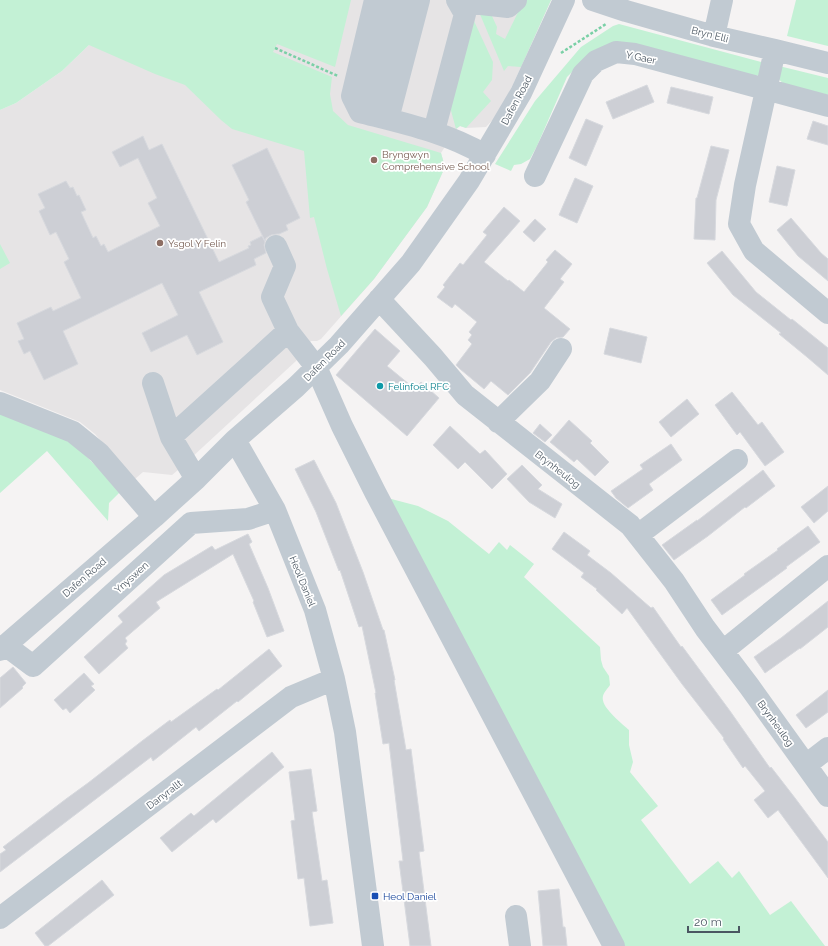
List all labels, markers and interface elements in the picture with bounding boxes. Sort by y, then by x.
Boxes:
street label: Bryn Elli [690,25,729,44]
street label: Y Gaer [625,49,658,66]
street label: Dafen Road [499,74,534,127]
place label: Bryngwyn Comprehensive School [382,149,490,172]
marker: Bryngwyn Comprehensive School [369,155,379,165]
marker: Ysgol Y Felin [155,238,165,248]
place label: Ysgol Y Felin [168,238,226,249]
street label: Dafen Road [301,337,347,383]
marker: Felinfoel RFC [375,381,385,391]
place label: Felinfoel RFC [388,381,449,392]
street label: Brynheulog [533,448,582,490]
street label: Heol Daniel [287,554,318,608]
street label: Dafen Road [60,556,108,599]
street label: Ynyswen [112,559,150,595]
street label: Brynheulog [755,698,796,748]
street label: Danyrallt [144,777,185,811]
marker: Heol Daniel [370,891,380,901]
place label: Heol Daniel [383,891,437,902]
scale bar [688,908,739,934]
text: 20 m [694,915,722,929]

